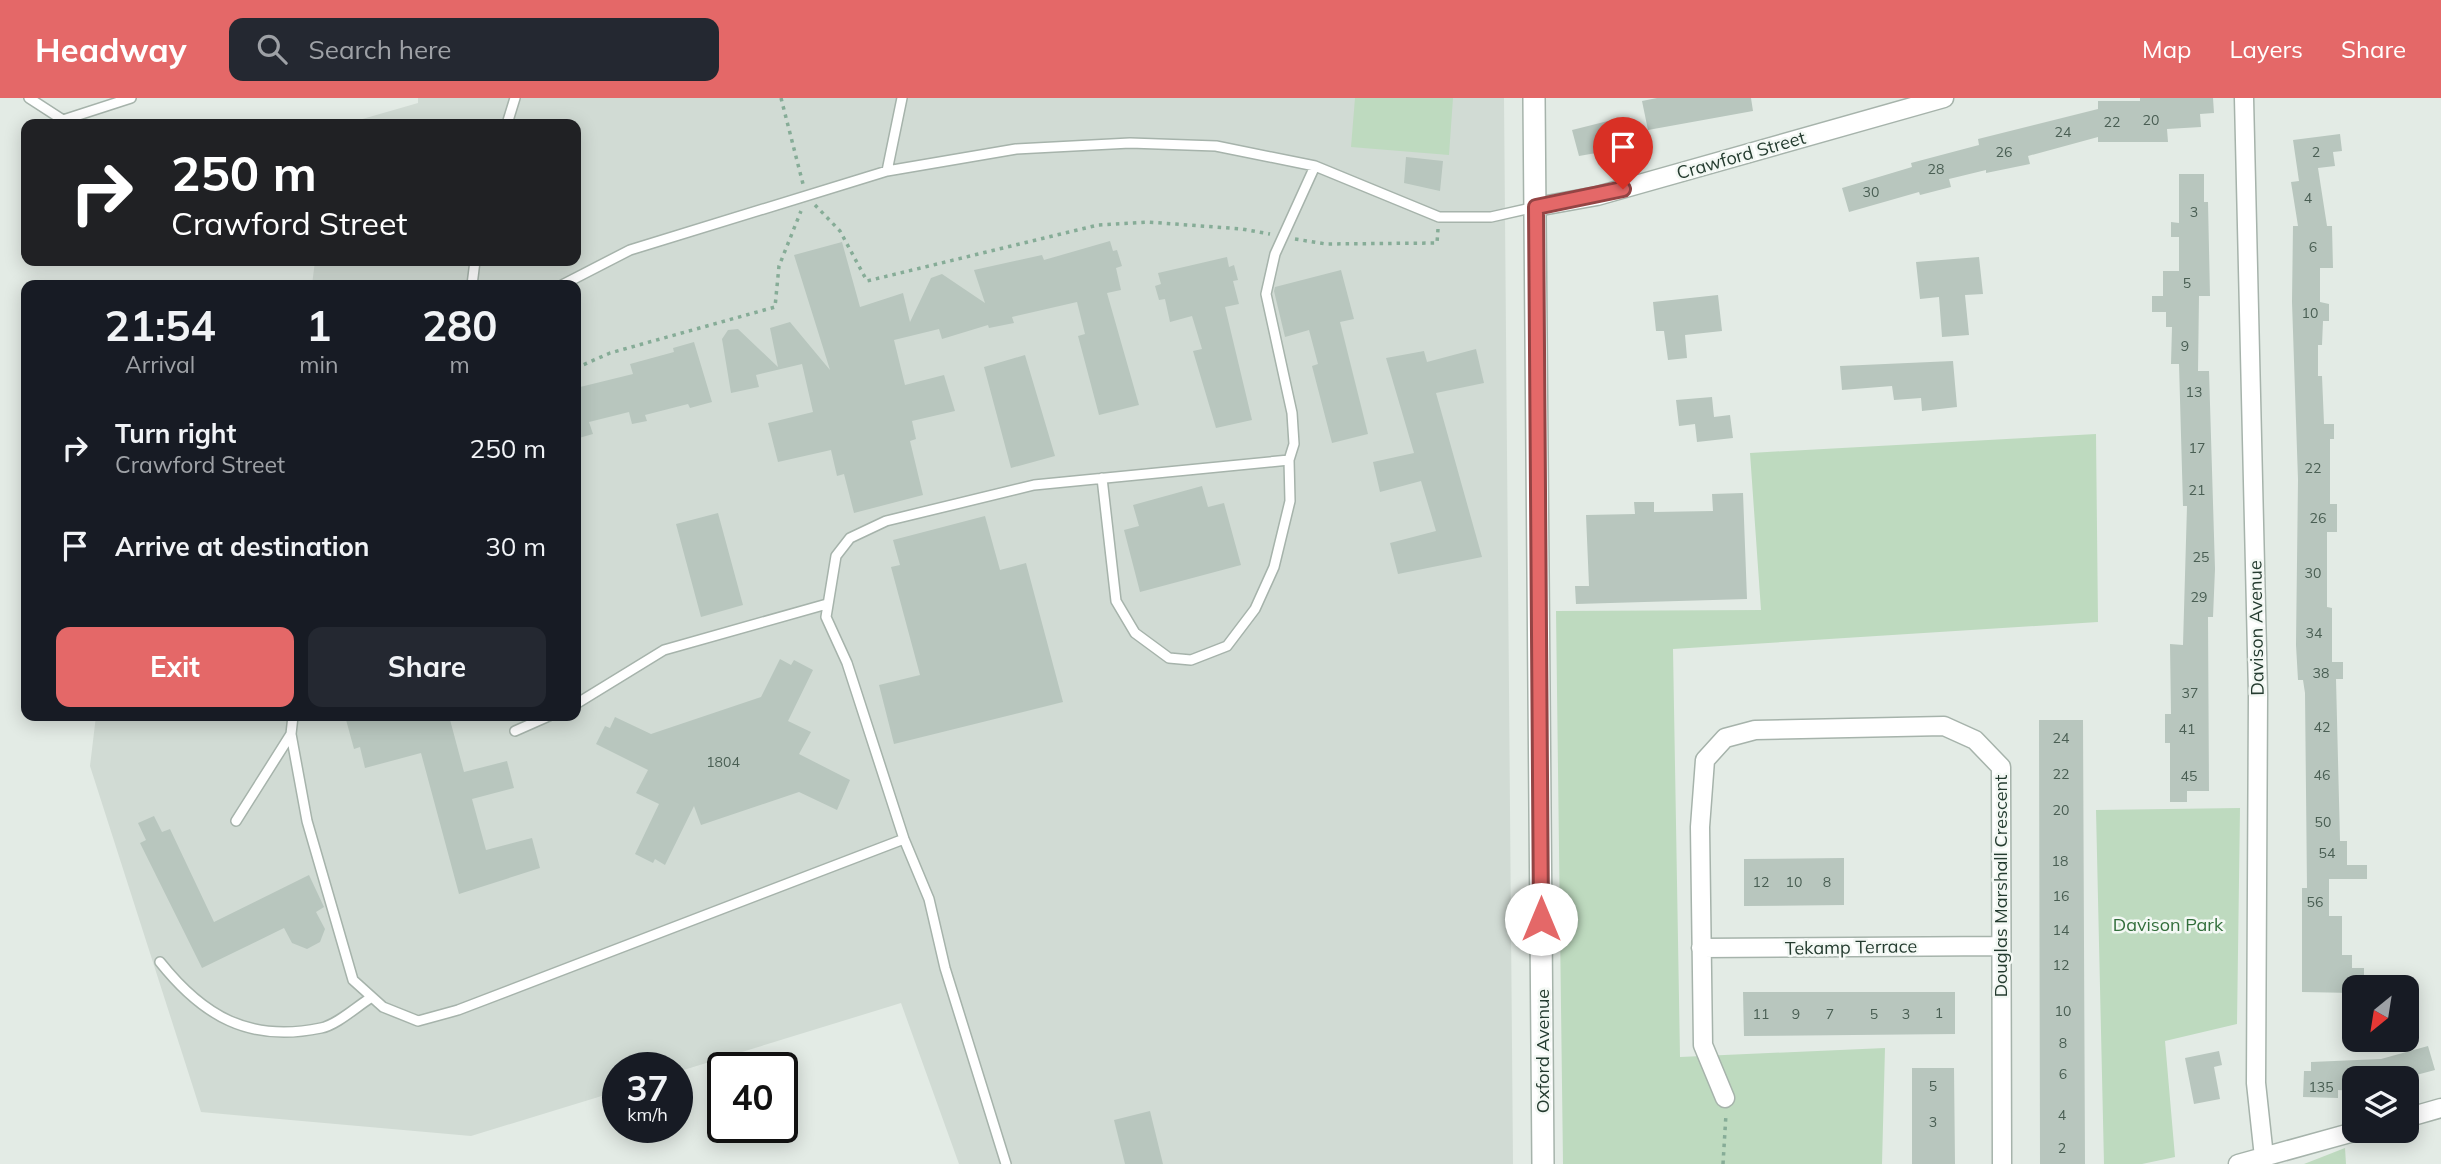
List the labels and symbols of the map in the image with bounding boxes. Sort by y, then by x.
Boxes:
house number: 20 [2143,111,2159,129]
house number: 22 [2104,113,2120,131]
pin [1593,117,1653,189]
house number: 24 [2055,123,2072,141]
street label: Crawford Street [1674,126,1808,184]
house number: 26 [1996,143,2012,161]
house number: 2 [2312,143,2320,161]
house number: 28 [1928,160,1944,178]
house number: 30 [1863,183,1879,201]
house number: 4 [2304,189,2313,207]
house number: 3 [2190,203,2198,221]
house number: 6 [2309,238,2317,256]
house number: 5 [2183,274,2191,292]
house number: 10 [2302,304,2318,322]
house number: 9 [2181,337,2189,355]
house number: 13 [2186,383,2202,401]
house number: 17 [2189,439,2205,457]
house number: 22 [2305,459,2321,477]
house number: 21 [2189,481,2205,499]
house number: 26 [2310,509,2326,527]
house number: 25 [2193,548,2209,566]
street label: Davison Avenue [2243,560,2269,696]
house number: 30 [2305,564,2321,582]
house number: 29 [2191,588,2207,606]
house number: 34 [2306,624,2323,642]
house number: 38 [2313,664,2329,682]
house number: 37 [2182,684,2198,702]
house number: 42 [2314,718,2330,736]
house number: 41 [2179,720,2195,738]
house number: 24 [2053,729,2070,747]
house number: 1804 [706,753,740,771]
house number: 22 [2053,765,2069,783]
house number: 46 [2314,766,2330,784]
house number: 45 [2181,767,2197,785]
street label: Douglas Marshall Crescent [1989,775,2012,997]
house number: 20 [2053,801,2069,819]
house number: 50 [2315,813,2331,831]
house number: 54 [2319,844,2336,862]
house number: 18 [2052,852,2068,870]
house number: 12 [1753,873,1769,891]
house number: 10 [1786,873,1802,891]
house number: 8 [1823,873,1831,891]
position arrow [1504,882,1578,956]
house number: 16 [2053,887,2069,905]
house number: 56 [2307,893,2323,911]
park label: Davison Park [2113,913,2224,936]
house number: 14 [2053,921,2070,939]
street label: Tekamp Terrace [1785,934,1917,960]
house number: 12 [2053,956,2069,974]
north arrow [2342,975,2418,1052]
street label: Oxford Avenue [1531,989,1554,1113]
house number: 10 [2055,1002,2071,1020]
house number: 1 [1935,1004,1943,1022]
house number: 11 [1753,1005,1769,1023]
house number: 9 [1792,1005,1800,1023]
house number: 7 [1826,1005,1834,1023]
house number: 5 [1870,1005,1878,1023]
house number: 3 [1902,1005,1910,1023]
house number: 8 [2059,1034,2067,1052]
speed limit sign: 40 [707,1052,798,1143]
house number: 6 [2059,1065,2067,1083]
house number: 5 [1929,1077,1937,1095]
house number: 135 [2308,1078,2334,1096]
house number: 4 [2058,1106,2067,1124]
house number: 3 [1929,1113,1937,1131]
house number: 2 [2058,1139,2066,1157]

